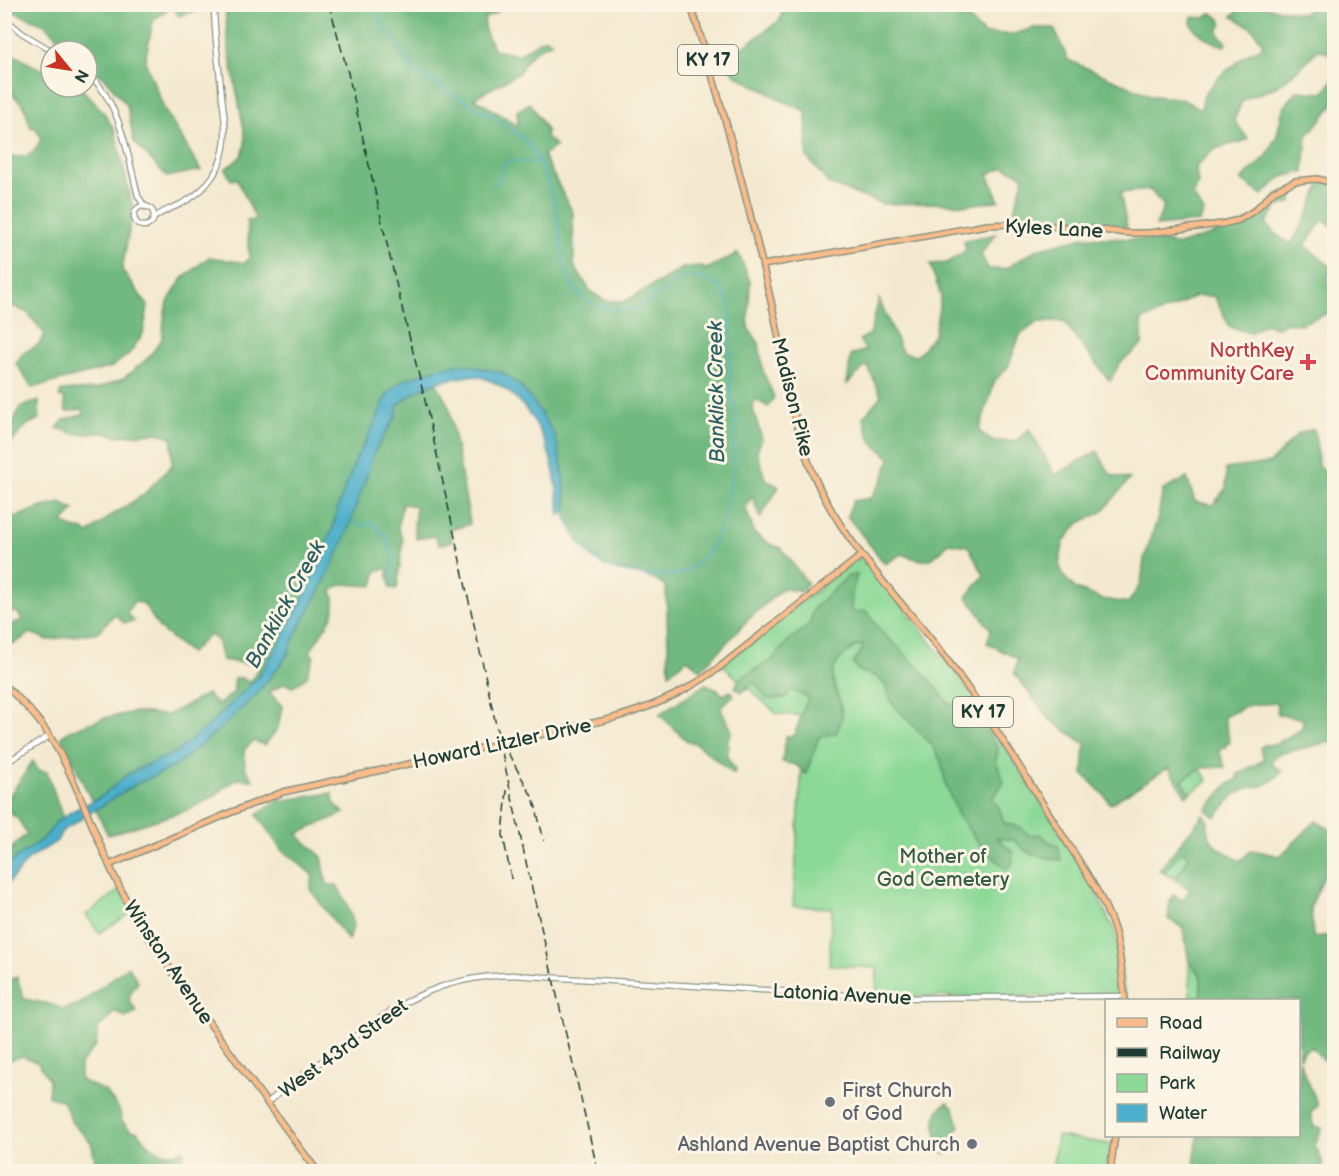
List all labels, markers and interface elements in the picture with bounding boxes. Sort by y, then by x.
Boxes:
north arrow [39,39,99,99]
road number: KY 17 [678,45,738,75]
text: N [69,66,92,86]
street label: Kyles Lane [1004,214,1104,244]
water label: Banklick Creek [703,320,730,463]
street label: Madison Pike [766,336,818,459]
place label: NorthKey Community Care [1145,339,1294,386]
marker: NorthKey Community Care [1299,353,1317,371]
water label: Banklick Creek [240,536,331,672]
road number: KY 17 [953,697,1013,727]
street label: Howard Litzler Drive [411,713,594,775]
park label: Mother of God Cemetery [877,845,1009,892]
street label: Winston Avenue [118,896,218,1029]
street label: Latonia Avenue [772,979,912,1011]
street label: West 43rd Street [275,994,413,1104]
legend [1105,999,1300,1137]
text: Road [1159,1013,1203,1034]
text: Railway [1159,1043,1221,1064]
text: Park [1159,1073,1195,1094]
place label: First Church of God [842,1079,952,1126]
marker: First Church of God [823,1095,837,1109]
text: Water [1159,1103,1207,1124]
place label: Ashland Avenue Baptist Church [678,1133,960,1157]
marker: Ashland Avenue Baptist Church [965,1137,979,1151]

